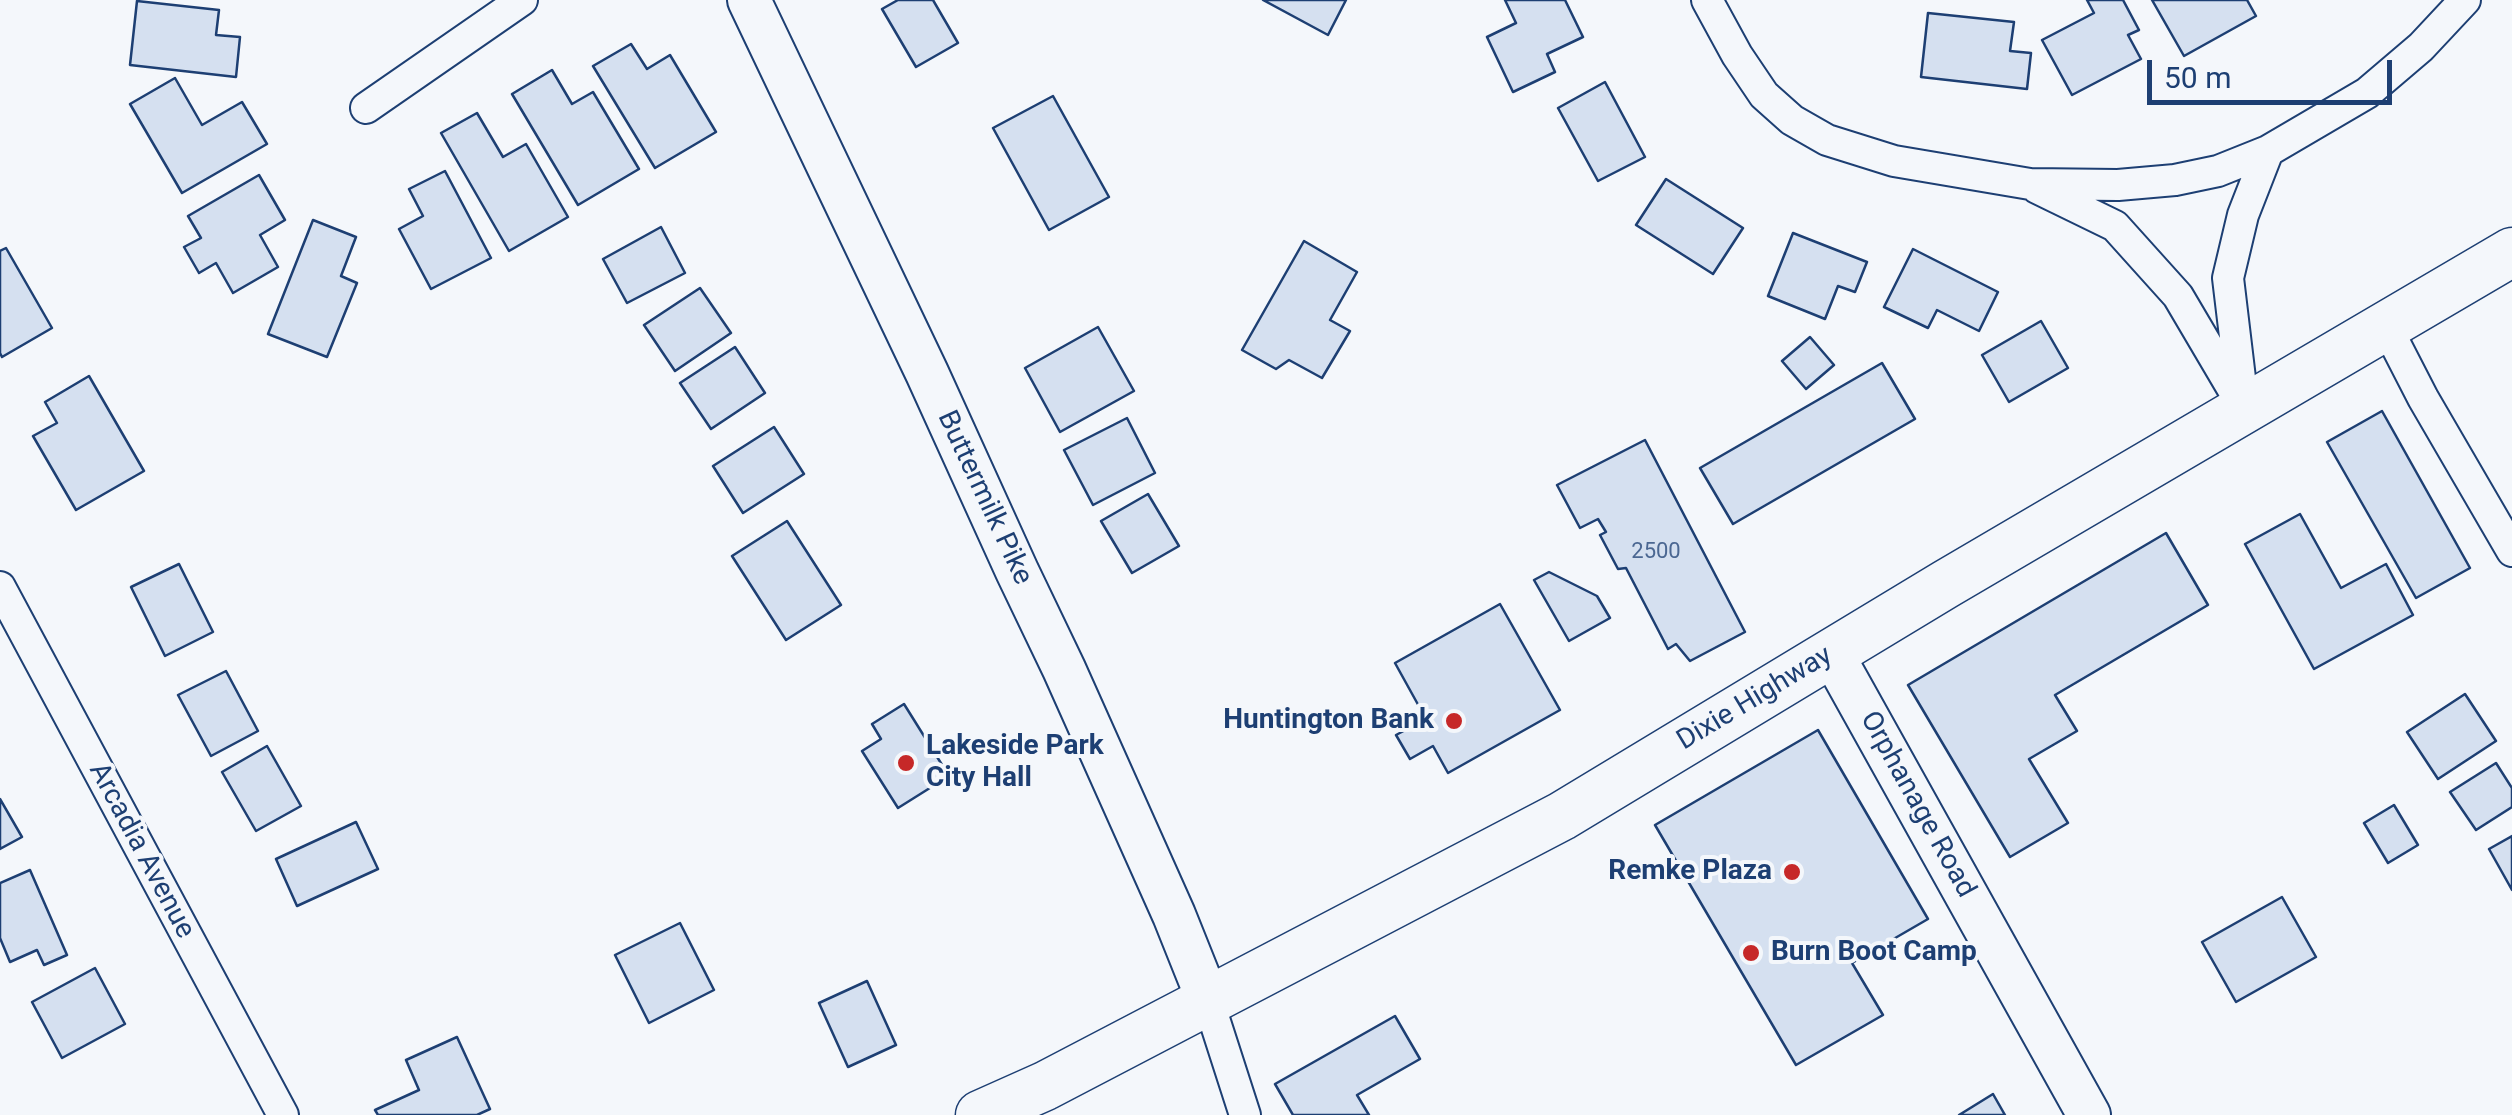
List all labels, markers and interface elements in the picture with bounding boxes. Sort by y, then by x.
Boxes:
scale bar [2152,40,2397,102]
text: 50 m [2164,60,2231,95]
street label: Buttermilk Pike [929,406,1039,590]
house number: 2500 [1631,539,1681,565]
street label: Dixie Highway [1671,640,1839,758]
place label: Huntington Bank [1223,704,1434,738]
street label: Orphanage Road [1852,706,1982,904]
marker: Huntington Bank [1443,710,1465,732]
place label: Lakeside Park City Hall [926,730,1104,796]
marker: Lakeside Park City Hall [895,752,917,774]
street label: Arcadia Avenue [81,758,201,944]
place label: Remke Plaza [1608,855,1772,889]
marker: Remke Plaza [1781,861,1803,883]
place label: Burn Boot Camp [1771,936,1977,970]
marker: Burn Boot Camp [1740,942,1762,964]

